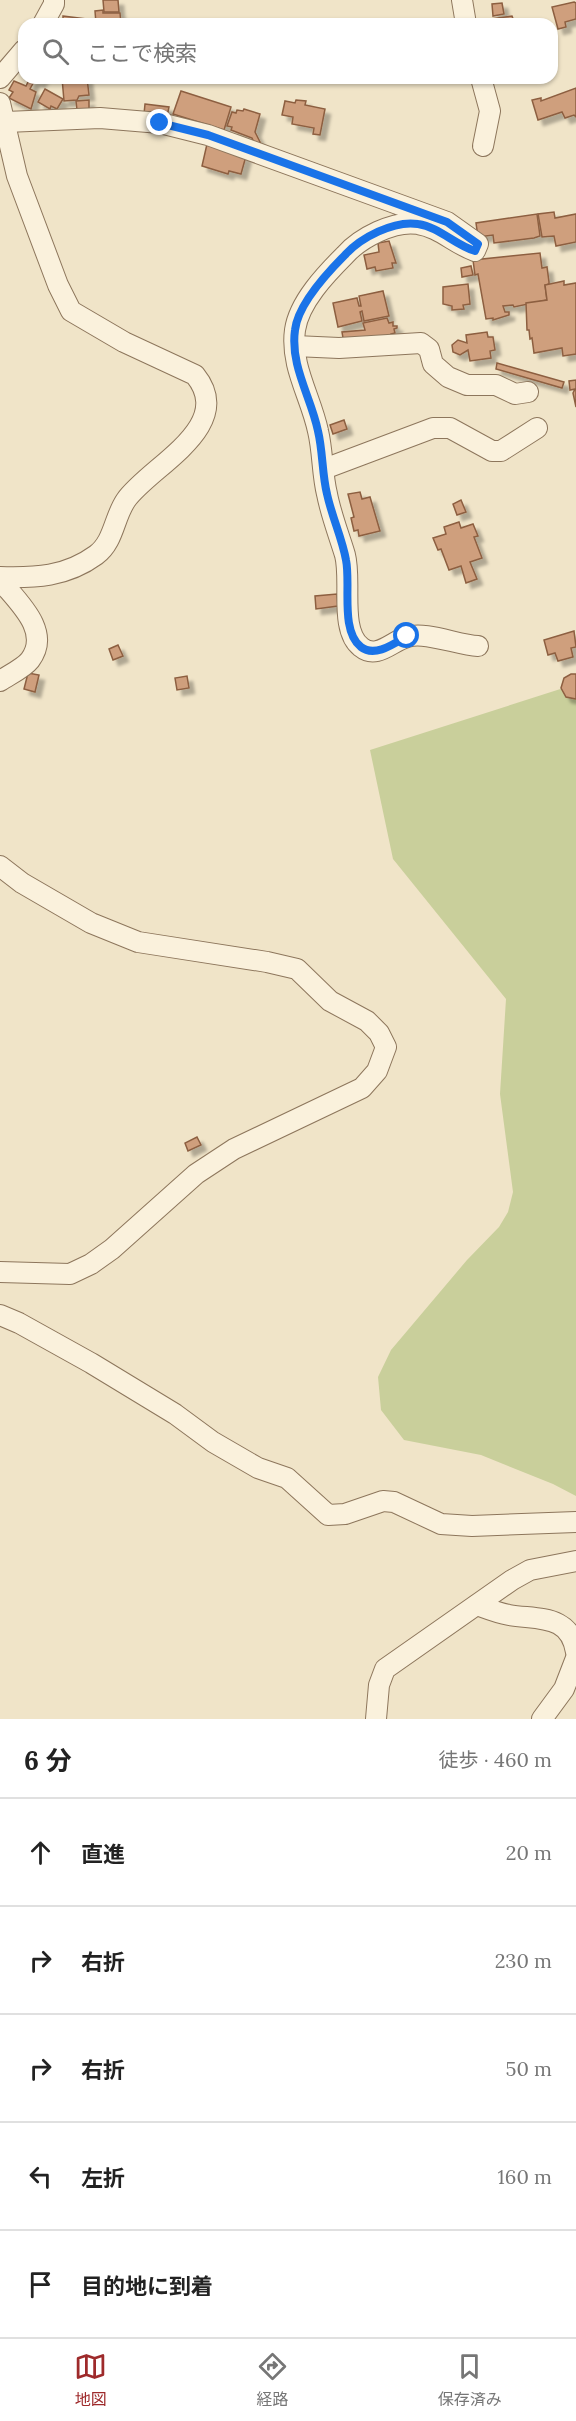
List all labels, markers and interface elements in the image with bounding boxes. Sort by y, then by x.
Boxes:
search box [18,18,558,84]
icon: search [39,35,72,68]
text: ここで検索 [87,39,197,67]
route end [146,109,172,135]
route start [393,622,419,648]
text: 6 分 [24,1744,72,1777]
text: 徒歩 · 460 m [439,1747,552,1772]
icon: ahead [24,1836,57,1869]
text: 直進 [81,1840,125,1868]
text: 20 m [506,1840,552,1865]
icon: right [24,1944,57,1977]
text: 右折 [81,1948,125,1976]
text: 230 m [495,1948,552,1973]
icon: right [24,2052,57,2085]
text: 右折 [81,2056,125,2084]
text: 50 m [506,2056,552,2081]
icon: left [24,2160,57,2193]
text: 左折 [81,2164,125,2192]
text: 160 m [498,2164,552,2189]
icon: arrive [24,2268,57,2301]
text: 目的地に到着 [81,2272,213,2300]
tab: 地図 [74,2350,107,2410]
tab: 経路 [256,2350,289,2410]
tab: 保存済み [438,2350,502,2410]

